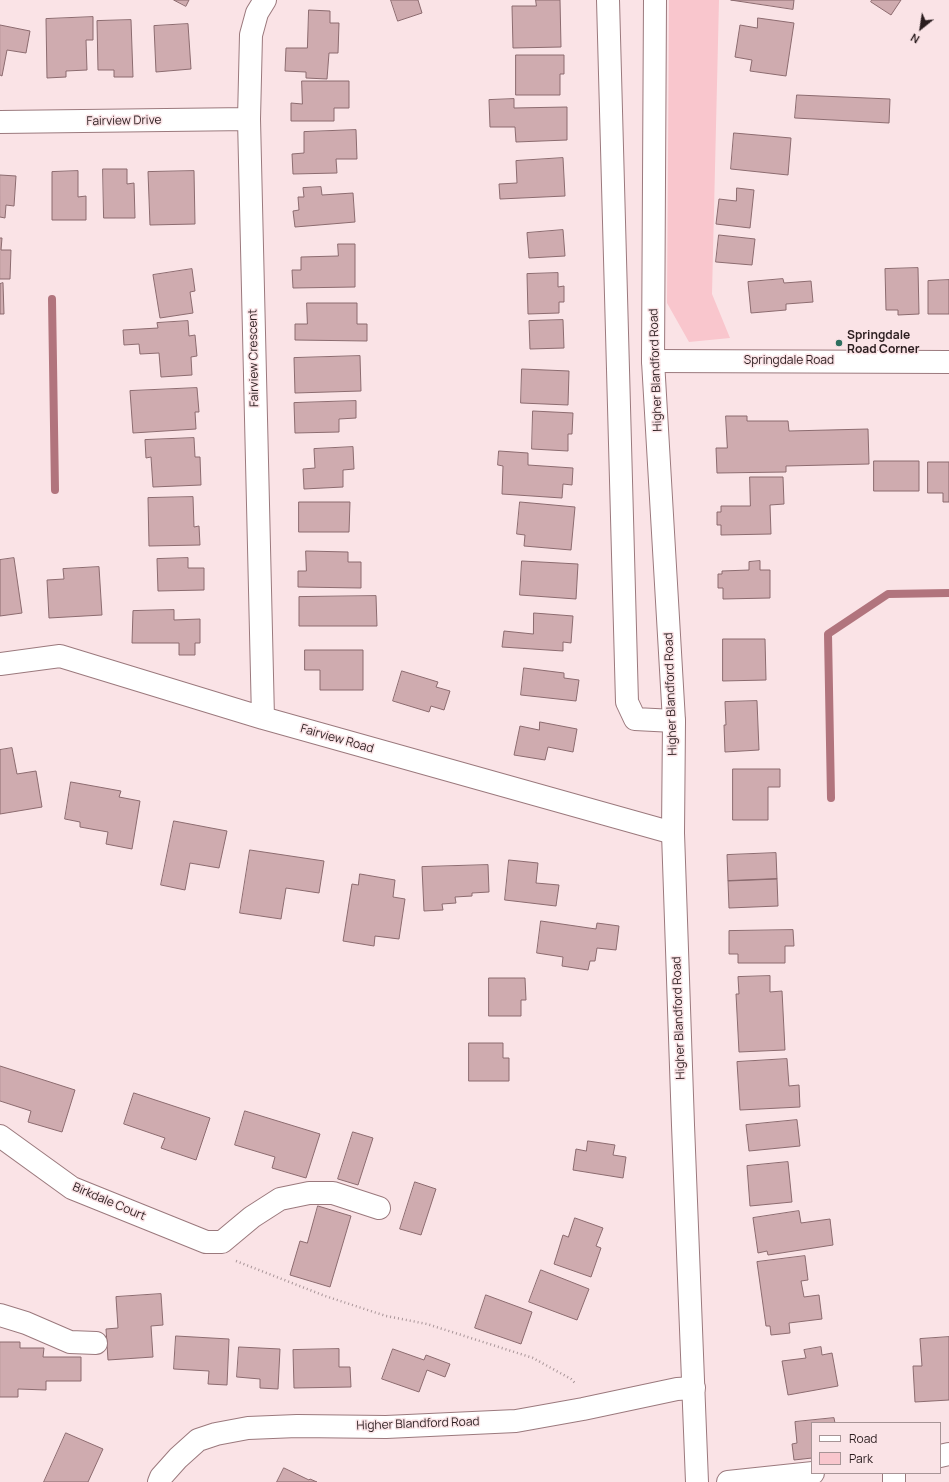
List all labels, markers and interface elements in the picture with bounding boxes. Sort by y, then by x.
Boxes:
north arrow [901,8,941,48]
text: N [908,30,922,47]
street label: Fairview Drive [86,113,162,129]
street label: Higher Blandford Road [647,308,665,432]
street label: Fairview Crescent [246,309,262,407]
place label: Springdale Road Corner [847,329,920,357]
marker: Springdale Road Corner [834,338,844,348]
street label: Springdale Road [744,354,834,368]
street label: Higher Blandford Road [662,632,680,756]
street label: Fairview Road [299,722,375,756]
street label: Higher Blandford Road [670,956,688,1080]
street label: Birkdale Court [70,1180,148,1224]
street label: Higher Blandford Road [356,1415,480,1433]
legend [811,1422,941,1474]
text: Road [849,1430,877,1447]
text: Park [849,1450,873,1467]

